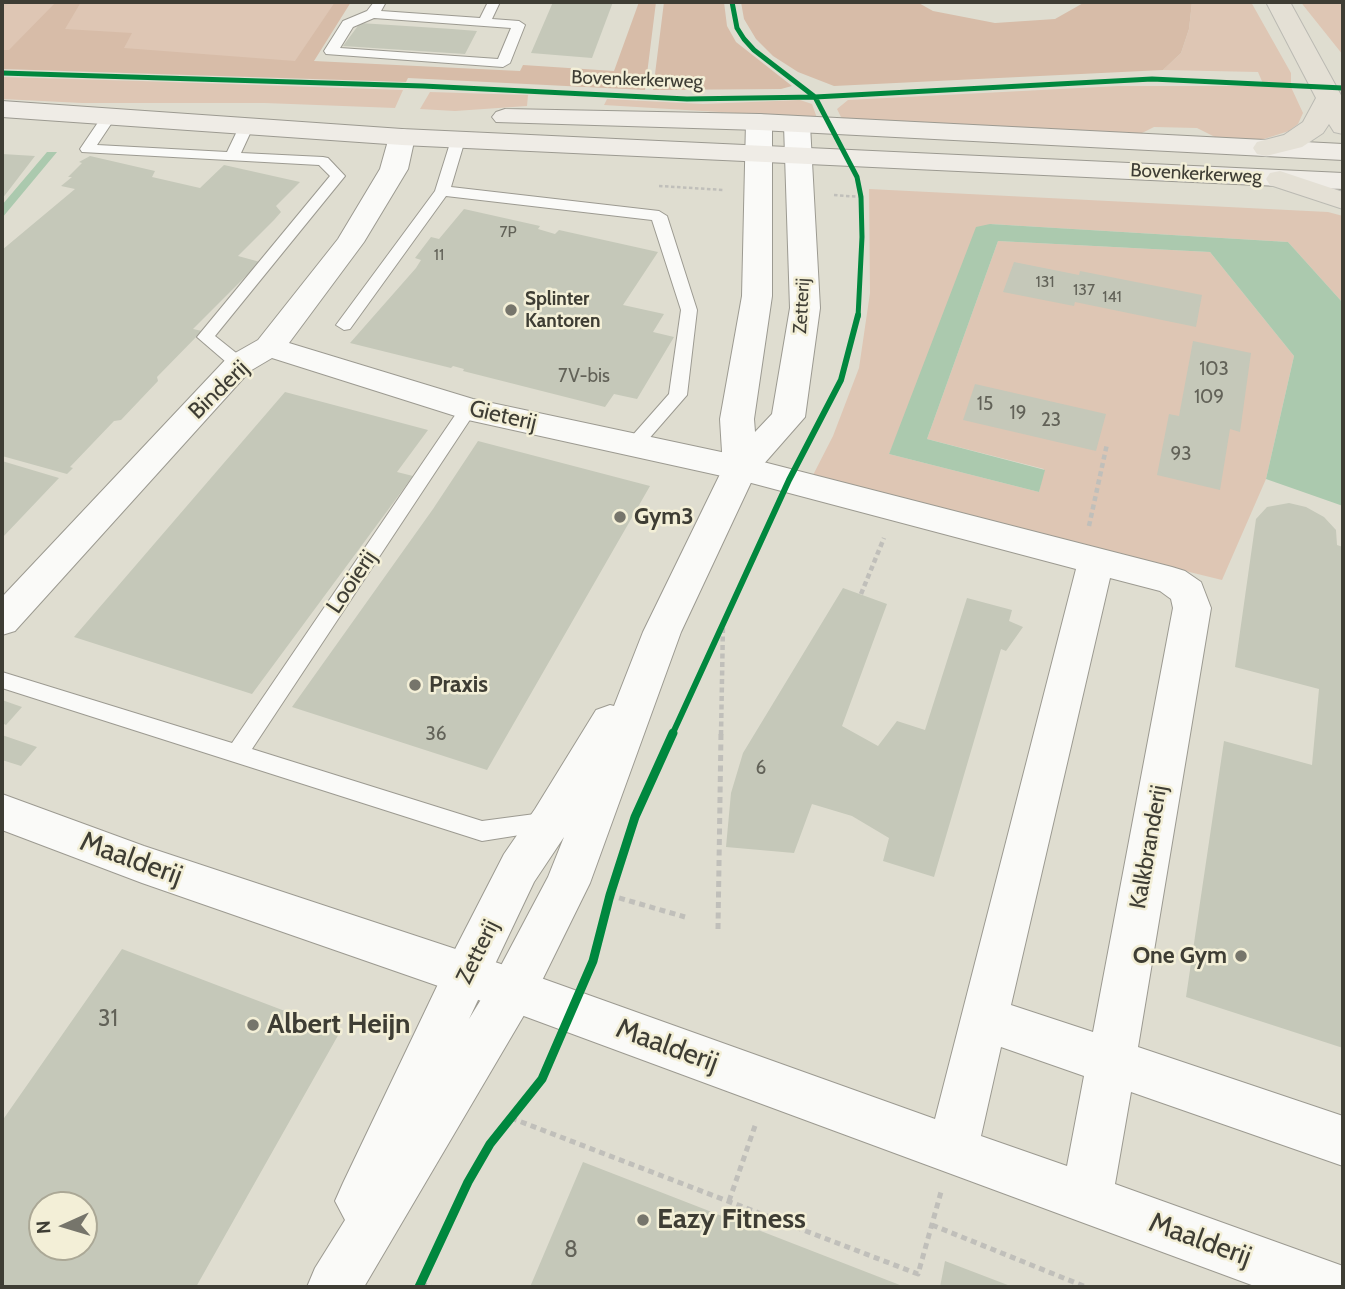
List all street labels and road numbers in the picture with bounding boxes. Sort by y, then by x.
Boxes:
street label: Bovenkerkerweg [571,66,703,94]
street label: Bovenkerkerweg [1130,159,1262,189]
street label: Zetterij [789,277,815,335]
street label: Binderij [183,355,255,425]
street label: Gieterij [467,395,539,437]
street label: Looierij [321,545,383,619]
street label: Kalkbranderij [1125,783,1173,911]
street label: Maalderij [75,825,187,893]
street label: Zetterij [451,915,505,989]
street label: Maalderij [611,1012,723,1080]
street label: Maalderij [1144,1206,1256,1274]

